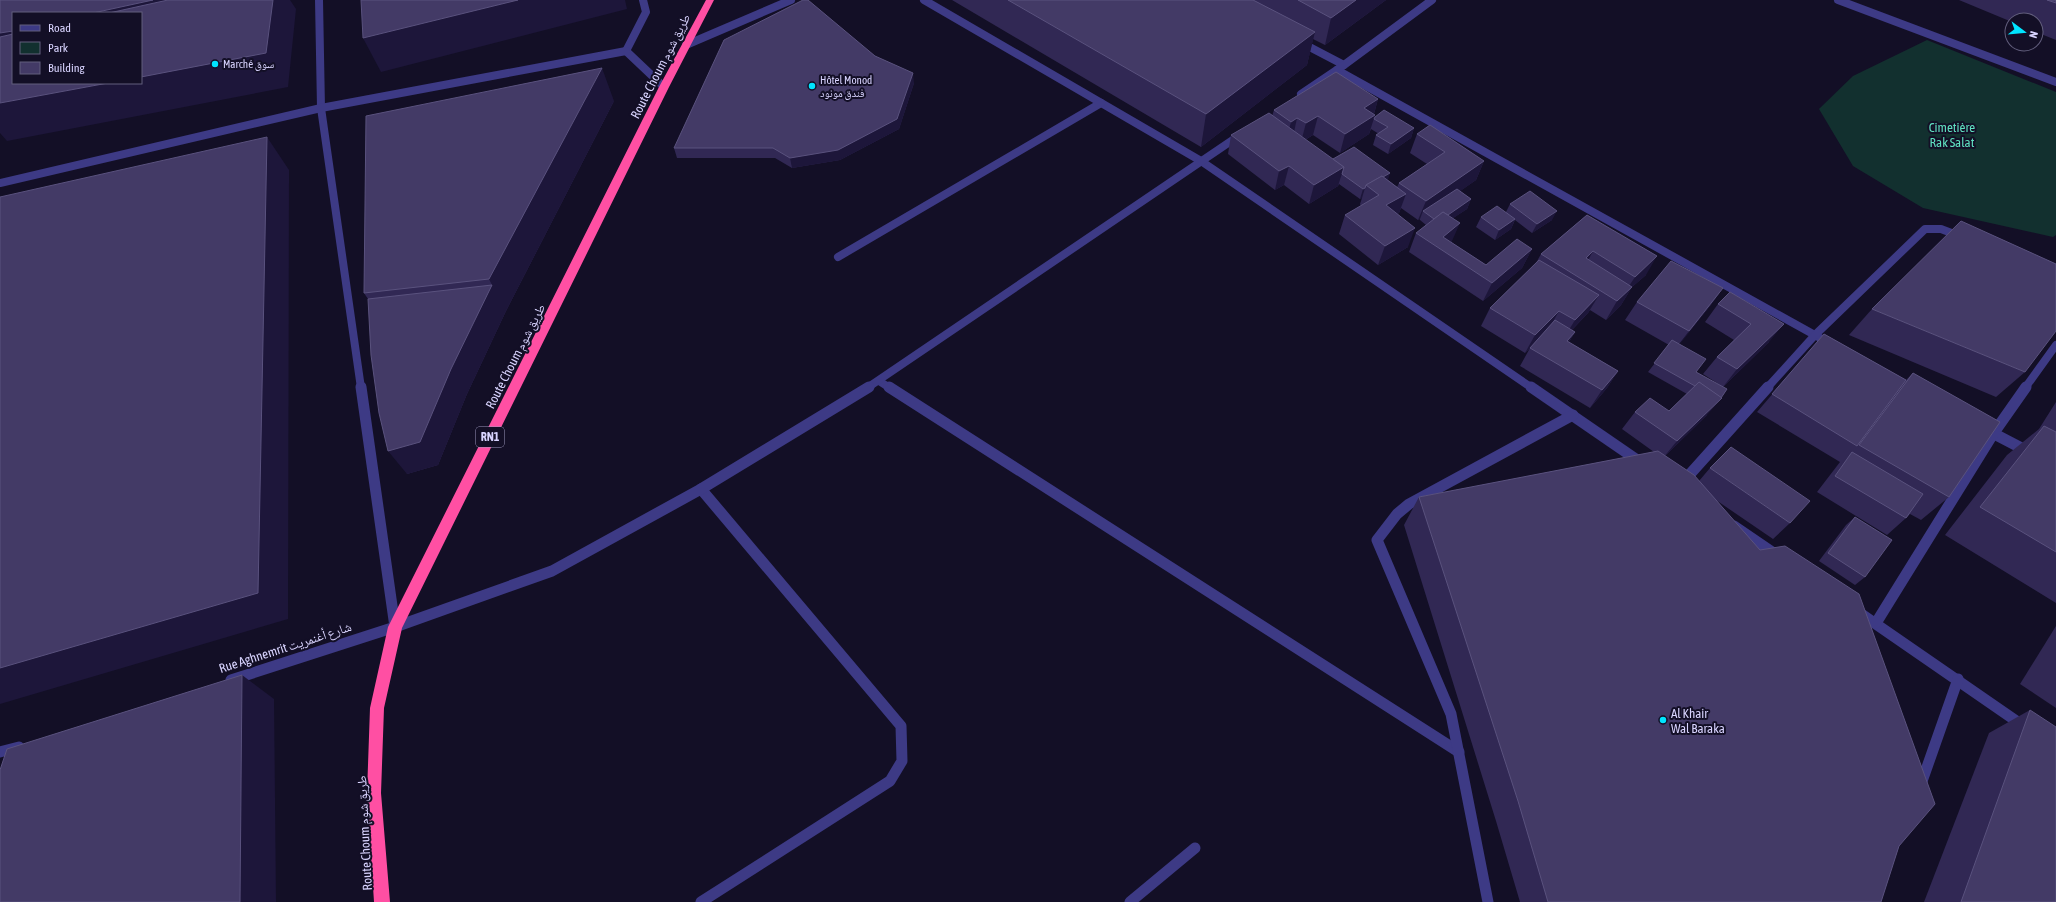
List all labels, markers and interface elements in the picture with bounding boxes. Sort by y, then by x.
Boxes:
street label: Route Choum طريق شوم [628,11,694,121]
legend [12,12,142,84]
north arrow [2004,12,2044,52]
text: Road [48,21,71,35]
text: N [2027,30,2040,40]
text: Park [48,41,69,55]
place label: Marché سوق [223,58,274,71]
marker: Marché سوق [210,59,220,69]
text: Building [48,61,86,75]
place label: Hôtel Monod فندق مونود [820,74,872,100]
marker: Hôtel Monod فندق مونود [807,81,817,91]
park label: Cimetière Rak Salat [1929,120,1975,150]
street label: Route Choum طريق شوم [483,301,549,411]
road number: RN1 [476,427,504,447]
street label: Rue Aghnemrit شارع أغنمريت [217,619,354,678]
place label: Al Khair Wal Baraka [1671,706,1725,736]
marker: Al Khair Wal Baraka [1658,715,1668,725]
street label: Route Choum طريق شوم [354,775,376,891]

